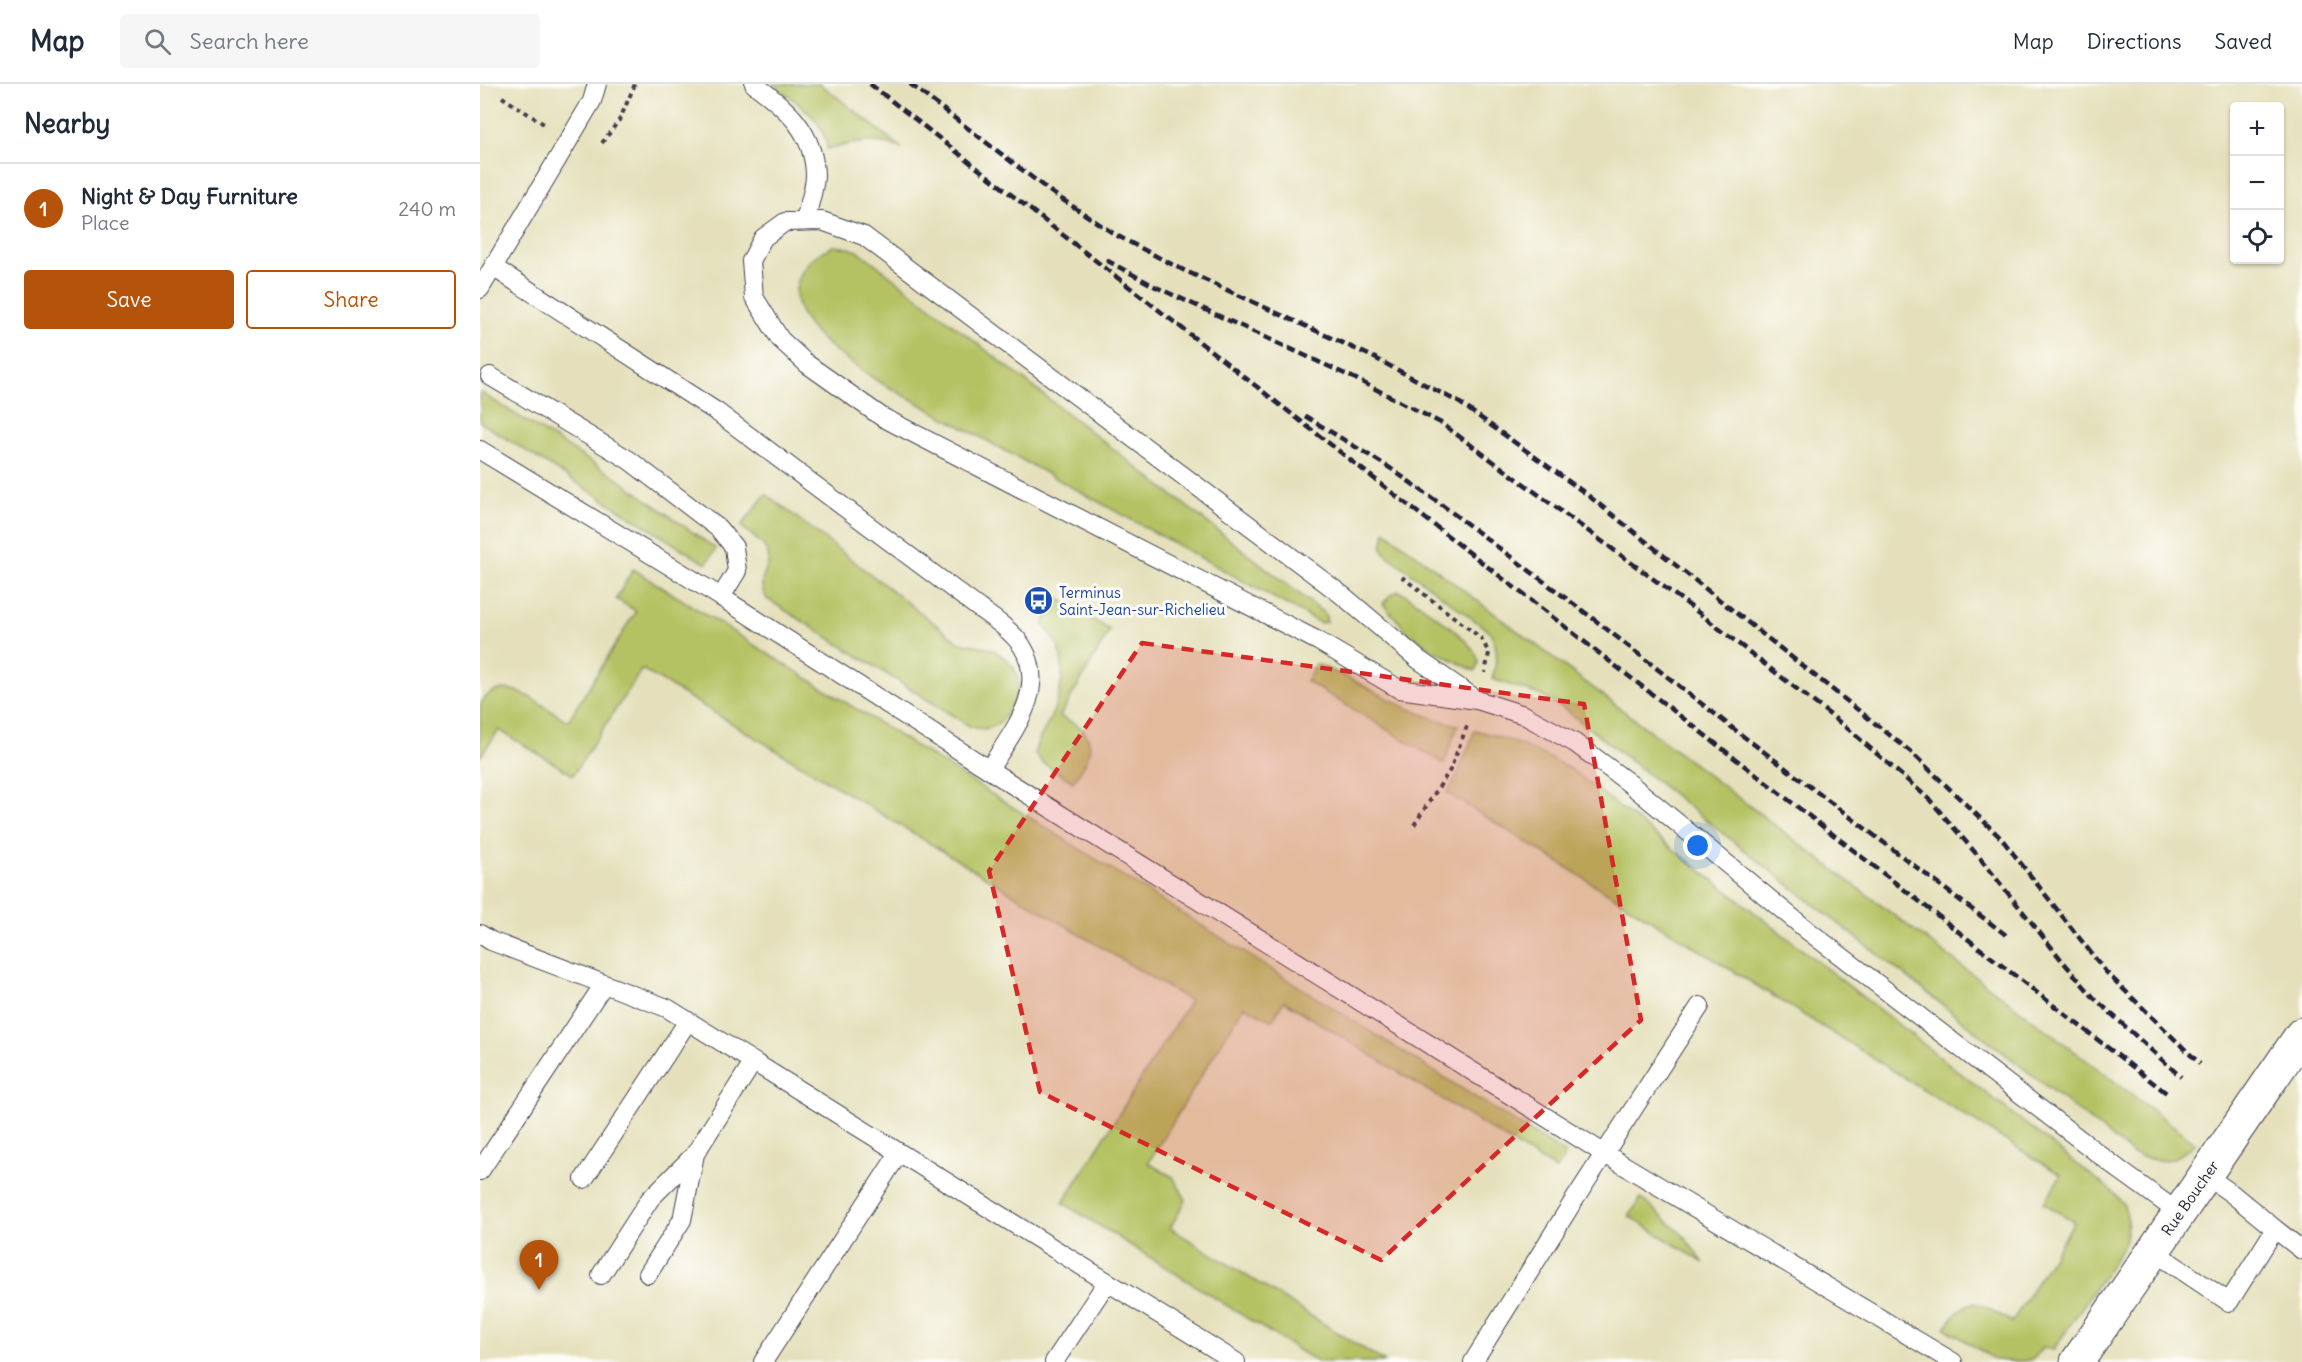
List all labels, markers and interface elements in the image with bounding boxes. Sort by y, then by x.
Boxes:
search box [120,14,540,68]
text: Map [30,23,84,59]
icon: search [141,25,174,58]
text: Search here [189,27,309,55]
text: Map [2013,28,2054,55]
text: Directions [2087,28,2181,55]
text: Saved [2214,28,2272,55]
map controls [2230,102,2284,264]
button: + [2230,102,2284,156]
text: Nearby [24,107,110,140]
button: − [2230,156,2284,210]
text: Night & Day Furniture [81,182,298,210]
text: 1 [40,196,47,221]
text: 240 m [398,196,456,221]
text: Place [81,210,129,235]
button: locate [2230,210,2284,264]
button: Save [24,270,234,329]
button: Share [246,270,456,329]
place label: Terminus Saint-Jean-sur-Richelieu [1059,583,1226,619]
bus stop icon: Terminus Saint-Jean-sur-Richelieu [1022,585,1054,617]
your location [1683,831,1712,860]
street label: Rue Boucher [2157,1157,2223,1239]
pin: 1 [520,1240,558,1290]

